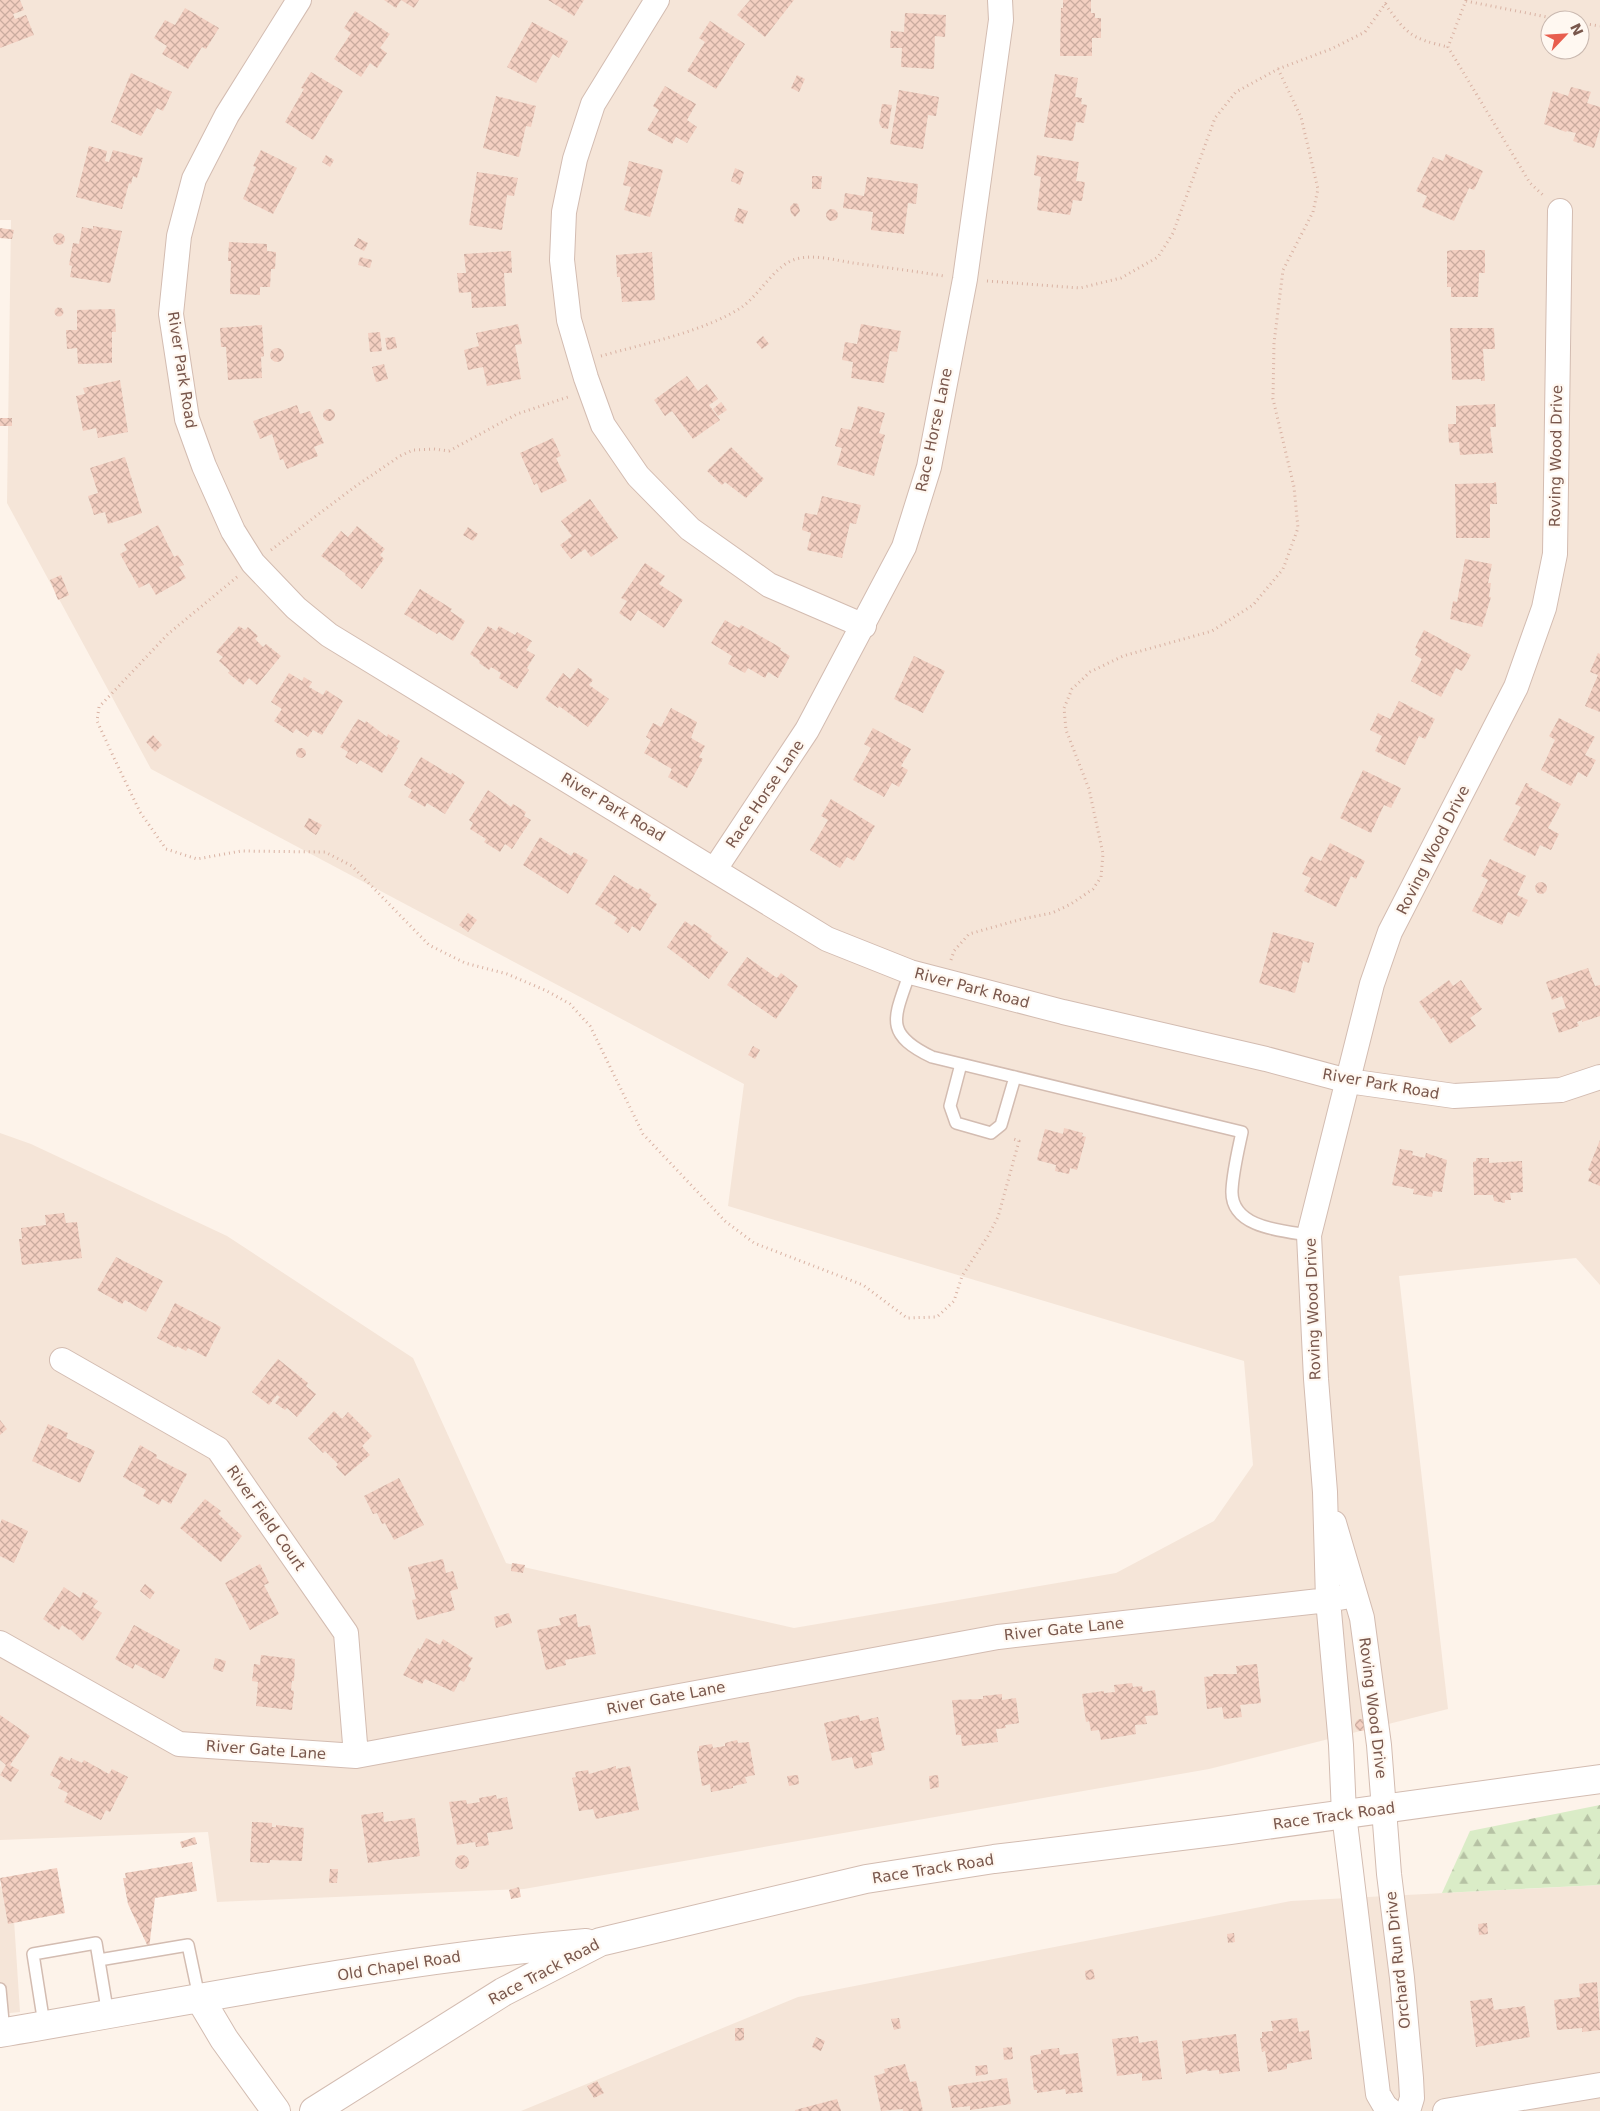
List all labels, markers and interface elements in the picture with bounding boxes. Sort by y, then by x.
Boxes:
north arrow [1540,10,1590,60]
text: N [1567,21,1587,38]
street label: River Park Road [164,310,200,430]
street label: Race Horse Lane [912,366,956,494]
street label: Roving Wood Drive [1546,385,1566,527]
street label: Race Horse Lane [722,737,808,851]
street label: River Park Road [558,769,668,845]
street label: Roving Wood Drive [1393,782,1473,918]
street label: River Park Road [912,964,1032,1012]
street label: River Park Road [1321,1065,1441,1103]
street label: Roving Wood Drive [1302,1238,1324,1380]
street label: River Field Court [223,1462,309,1574]
street label: River Gate Lane [1003,1614,1125,1644]
street label: Roving Wood Drive [1355,1636,1391,1780]
street label: River Gate Lane [605,1678,727,1718]
street label: River Gate Lane [205,1737,327,1763]
street label: Race Track Road [1272,1799,1396,1833]
street label: Race Track Road [871,1850,995,1888]
street label: Orchard Run Drive [1382,1890,1414,2030]
street label: Race Track Road [485,1935,603,2009]
street label: Old Chapel Road [336,1947,462,1985]

